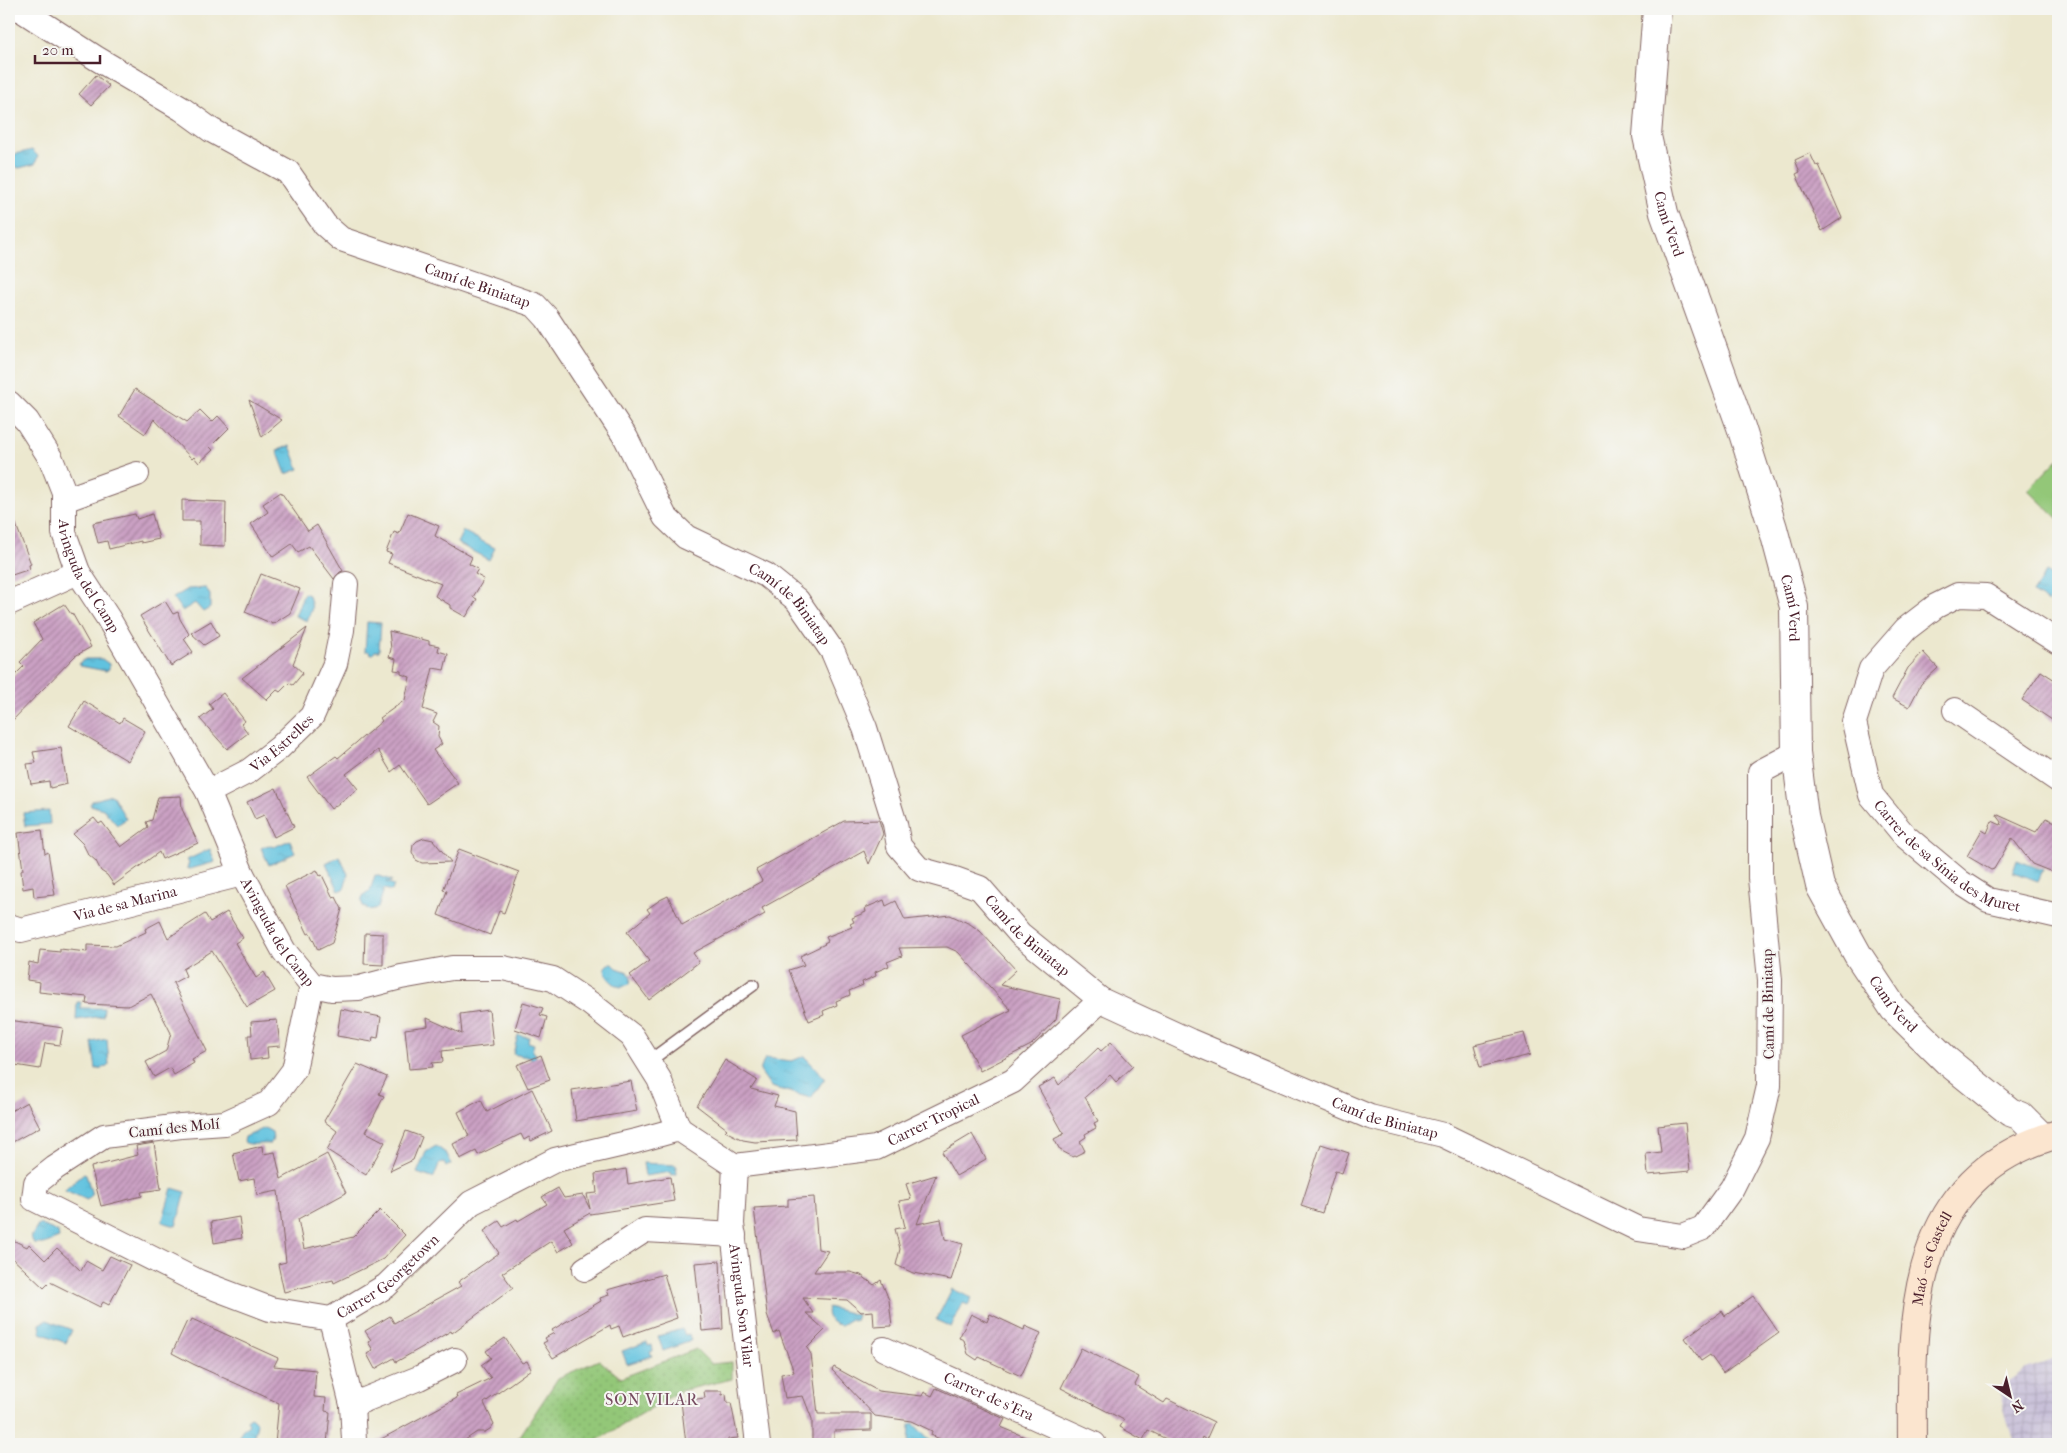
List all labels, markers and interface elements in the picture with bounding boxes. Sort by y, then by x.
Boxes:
scale bar [35,32,100,64]
text: 20 m [42,41,74,59]
street label: Camí Verd [1650,189,1688,260]
street label: Camí de Biniatap [422,259,533,312]
street label: Avinguda del Camp [55,518,124,636]
street label: Camí de Biniatap [746,559,834,649]
street label: Camí Verd [1777,572,1803,643]
street label: Via Estrelles [245,710,318,777]
street label: Carrer de sa Sínia des Muret [1870,796,2023,916]
street label: Avinguda del Camp [236,874,319,990]
street label: Via de sa Marina [71,882,180,926]
street label: Camí de Biniatap [981,891,1074,980]
street label: Camí de Biniatap [1758,949,1778,1059]
street label: Camí Verd [1865,972,1922,1037]
street label: Carrer Tropical [885,1090,982,1150]
street label: Camí de Biniatap [1329,1093,1440,1142]
street label: Camí des Molí [128,1114,221,1142]
street label: Maó - es Castell [1909,1208,1956,1307]
street label: Carrer Georgetown [333,1230,443,1323]
street label: Avinguda Son Vilar [725,1242,758,1369]
street label: Carrer de s'Era [941,1368,1038,1425]
north arrow [1984,1370,2034,1420]
district label: SON VILAR [605,1390,699,1409]
text: N [2008,1396,2026,1416]

